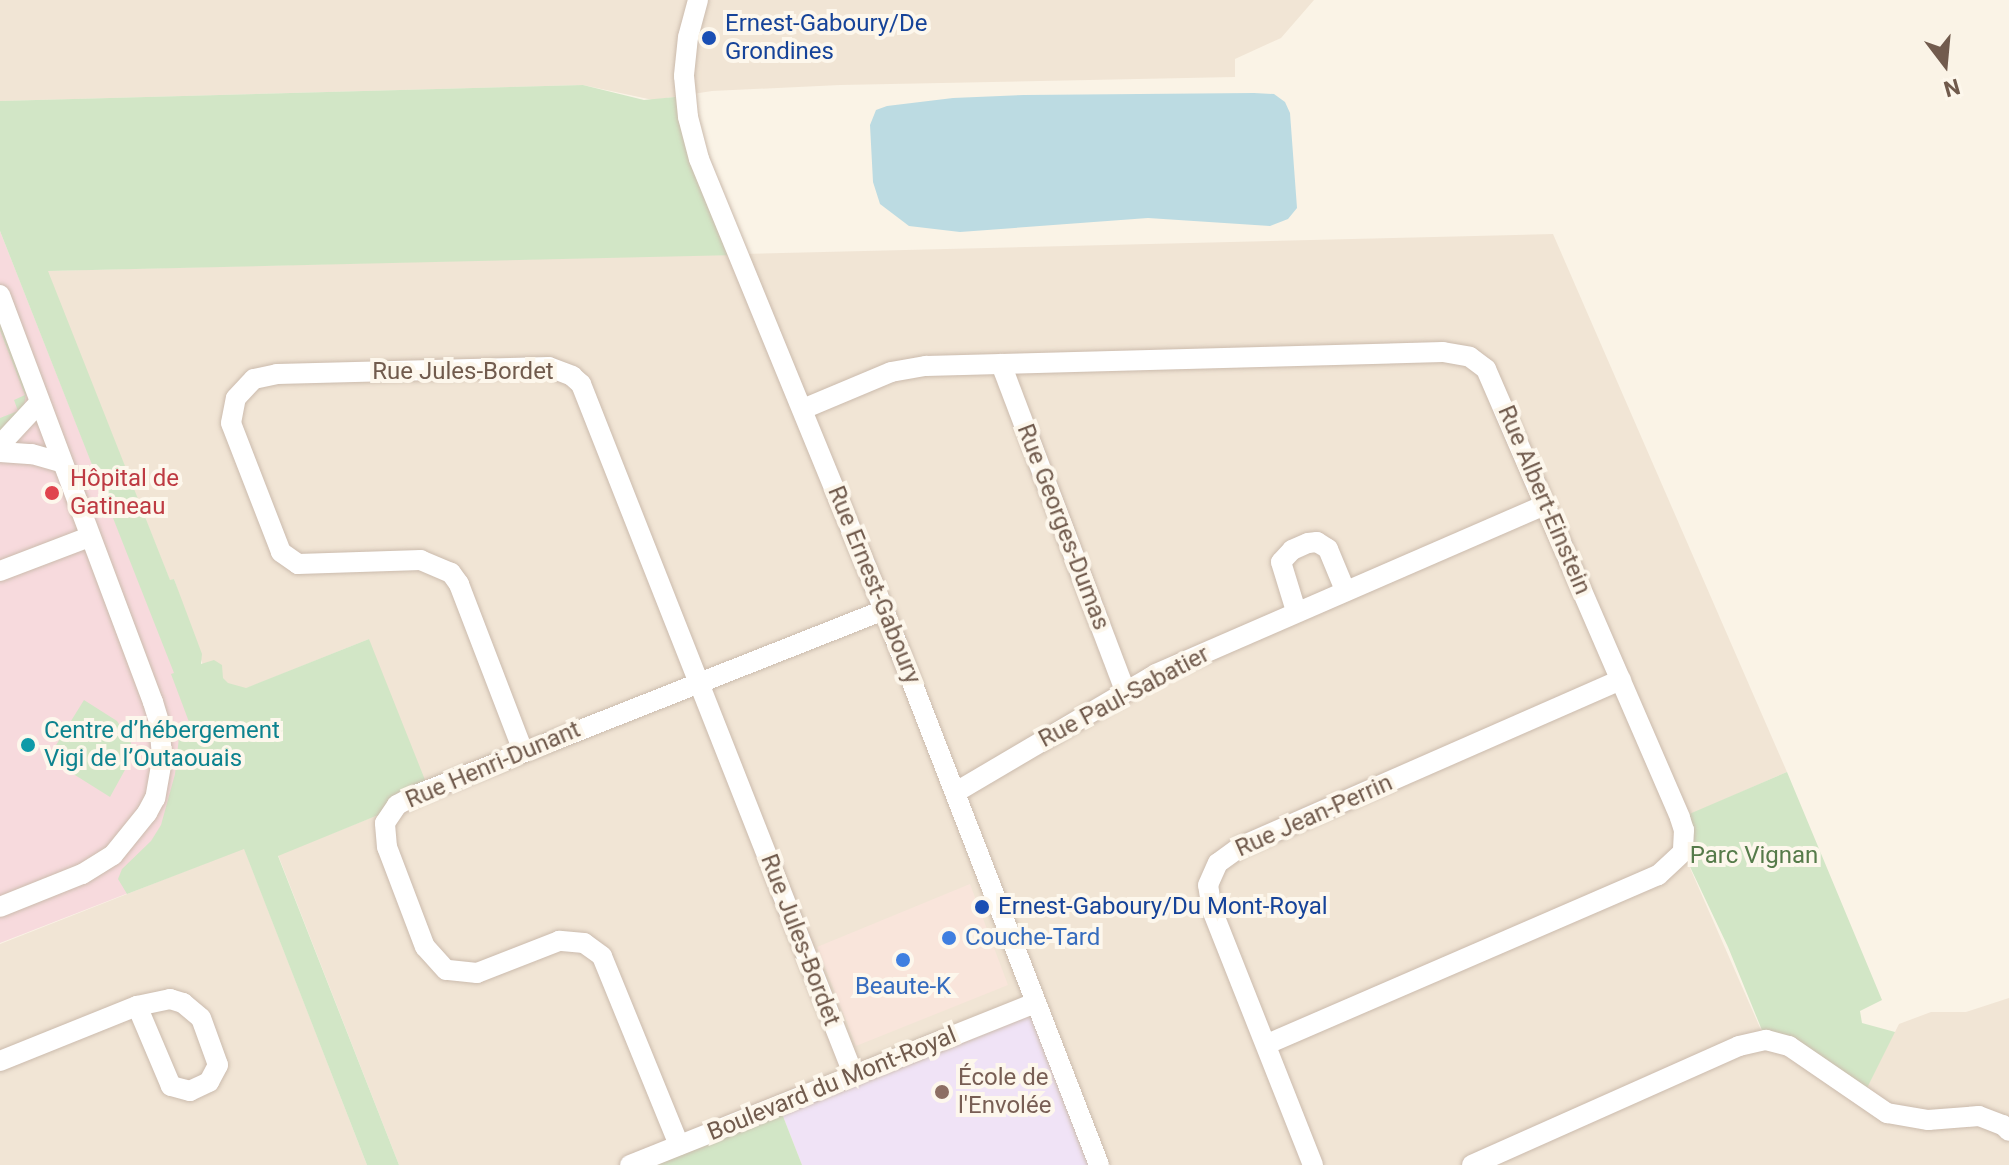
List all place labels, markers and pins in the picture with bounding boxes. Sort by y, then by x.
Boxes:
place label: Ernest-Gaboury/De Grondines [725,10,928,66]
marker: Ernest-Gaboury/De Grondines [700,29,718,47]
place label: Hôpital de Gatineau [70,465,179,521]
marker: Hôpital de Gatineau [41,482,63,504]
place label: Centre d’hébergement Vigi de l’Outaouais [44,717,280,773]
marker: Centre d’hébergement Vigi de l’Outaouais [19,736,37,754]
place label: Ernest-Gaboury/Du Mont-Royal [998,893,1328,921]
marker: Ernest-Gaboury/Du Mont-Royal [973,898,991,916]
place label: Couche-Tard [965,924,1100,952]
marker: Couche-Tard [940,929,958,947]
marker: Beaute-K [894,951,912,969]
place label: Beaute-K [855,973,951,1001]
place label: École de l'Envolée [958,1064,1051,1120]
marker: École de l'Envolée [933,1083,951,1101]

